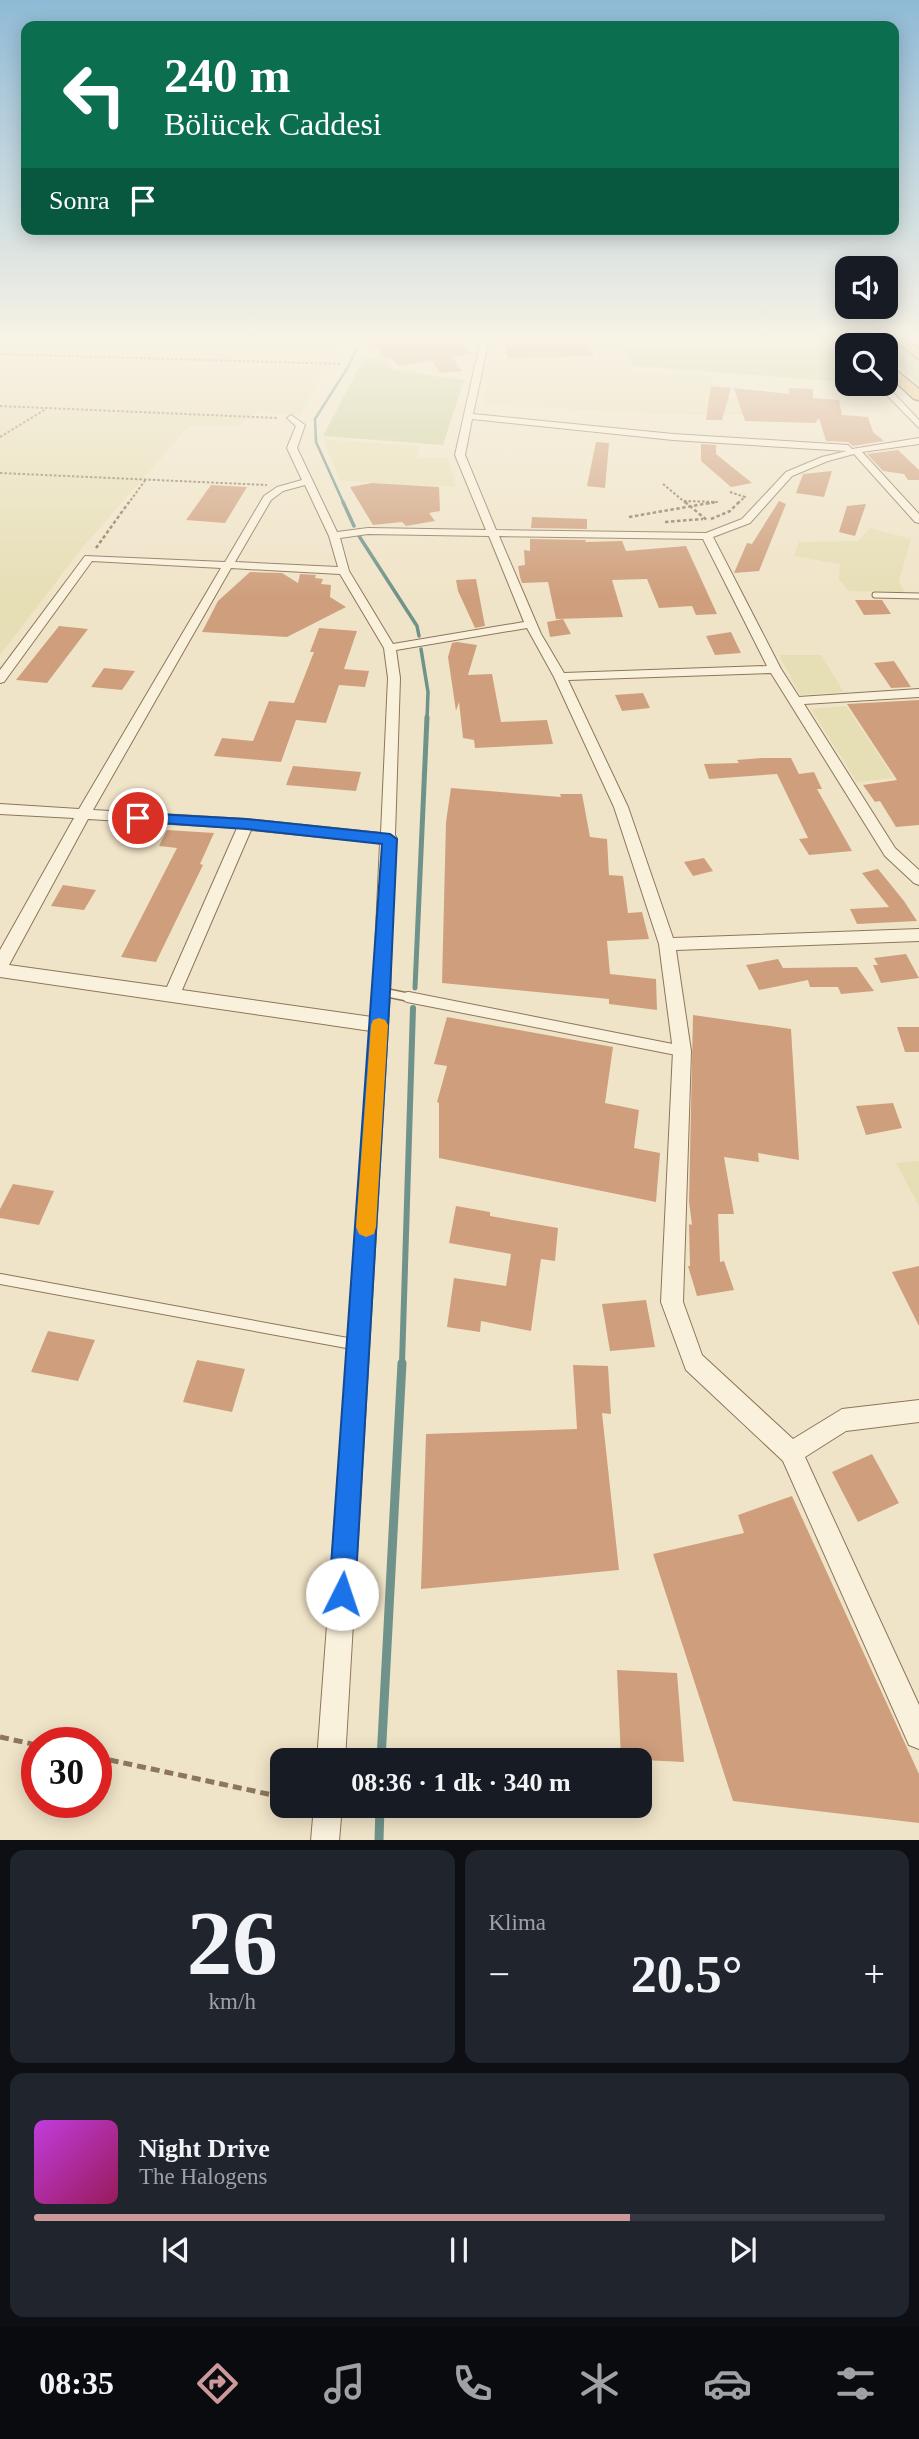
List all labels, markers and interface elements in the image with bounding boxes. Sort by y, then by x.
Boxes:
text: 240 m [164,48,291,103]
icon: left [49,49,140,140]
text: Bölücek Caddesi [164,106,382,142]
icon: arrive [124,182,162,220]
text: Sonra [49,186,110,215]
map controls [835,256,898,396]
button: sound [835,256,898,319]
button: search [835,333,898,396]
pin [108,788,168,848]
icon: arrive [119,799,157,837]
position arrow [305,1557,379,1631]
speed limit sign: 30 [21,1727,112,1818]
text: 08:36 · 1 dk · 340 m [351,1768,571,1797]
text: 26 [187,1893,278,1994]
text: Klima [489,1910,546,1935]
text: 20.5° [631,1946,743,2003]
text: − [489,1953,510,1995]
text: + [864,1953,885,1995]
text: km/h [209,1989,256,2014]
text: Night Drive [139,2134,270,2163]
text: The Halogens [139,2164,267,2189]
icon: previous [157,2231,195,2269]
icon: pause [440,2231,478,2269]
icon: next [724,2231,762,2269]
icon: directions [193,2359,242,2408]
icon: music [320,2359,369,2408]
icon: phone [448,2359,497,2408]
icon: climate [575,2359,624,2408]
icon: car [703,2359,752,2408]
icon: filters [831,2359,880,2408]
text: 08:35 [39,2365,114,2401]

